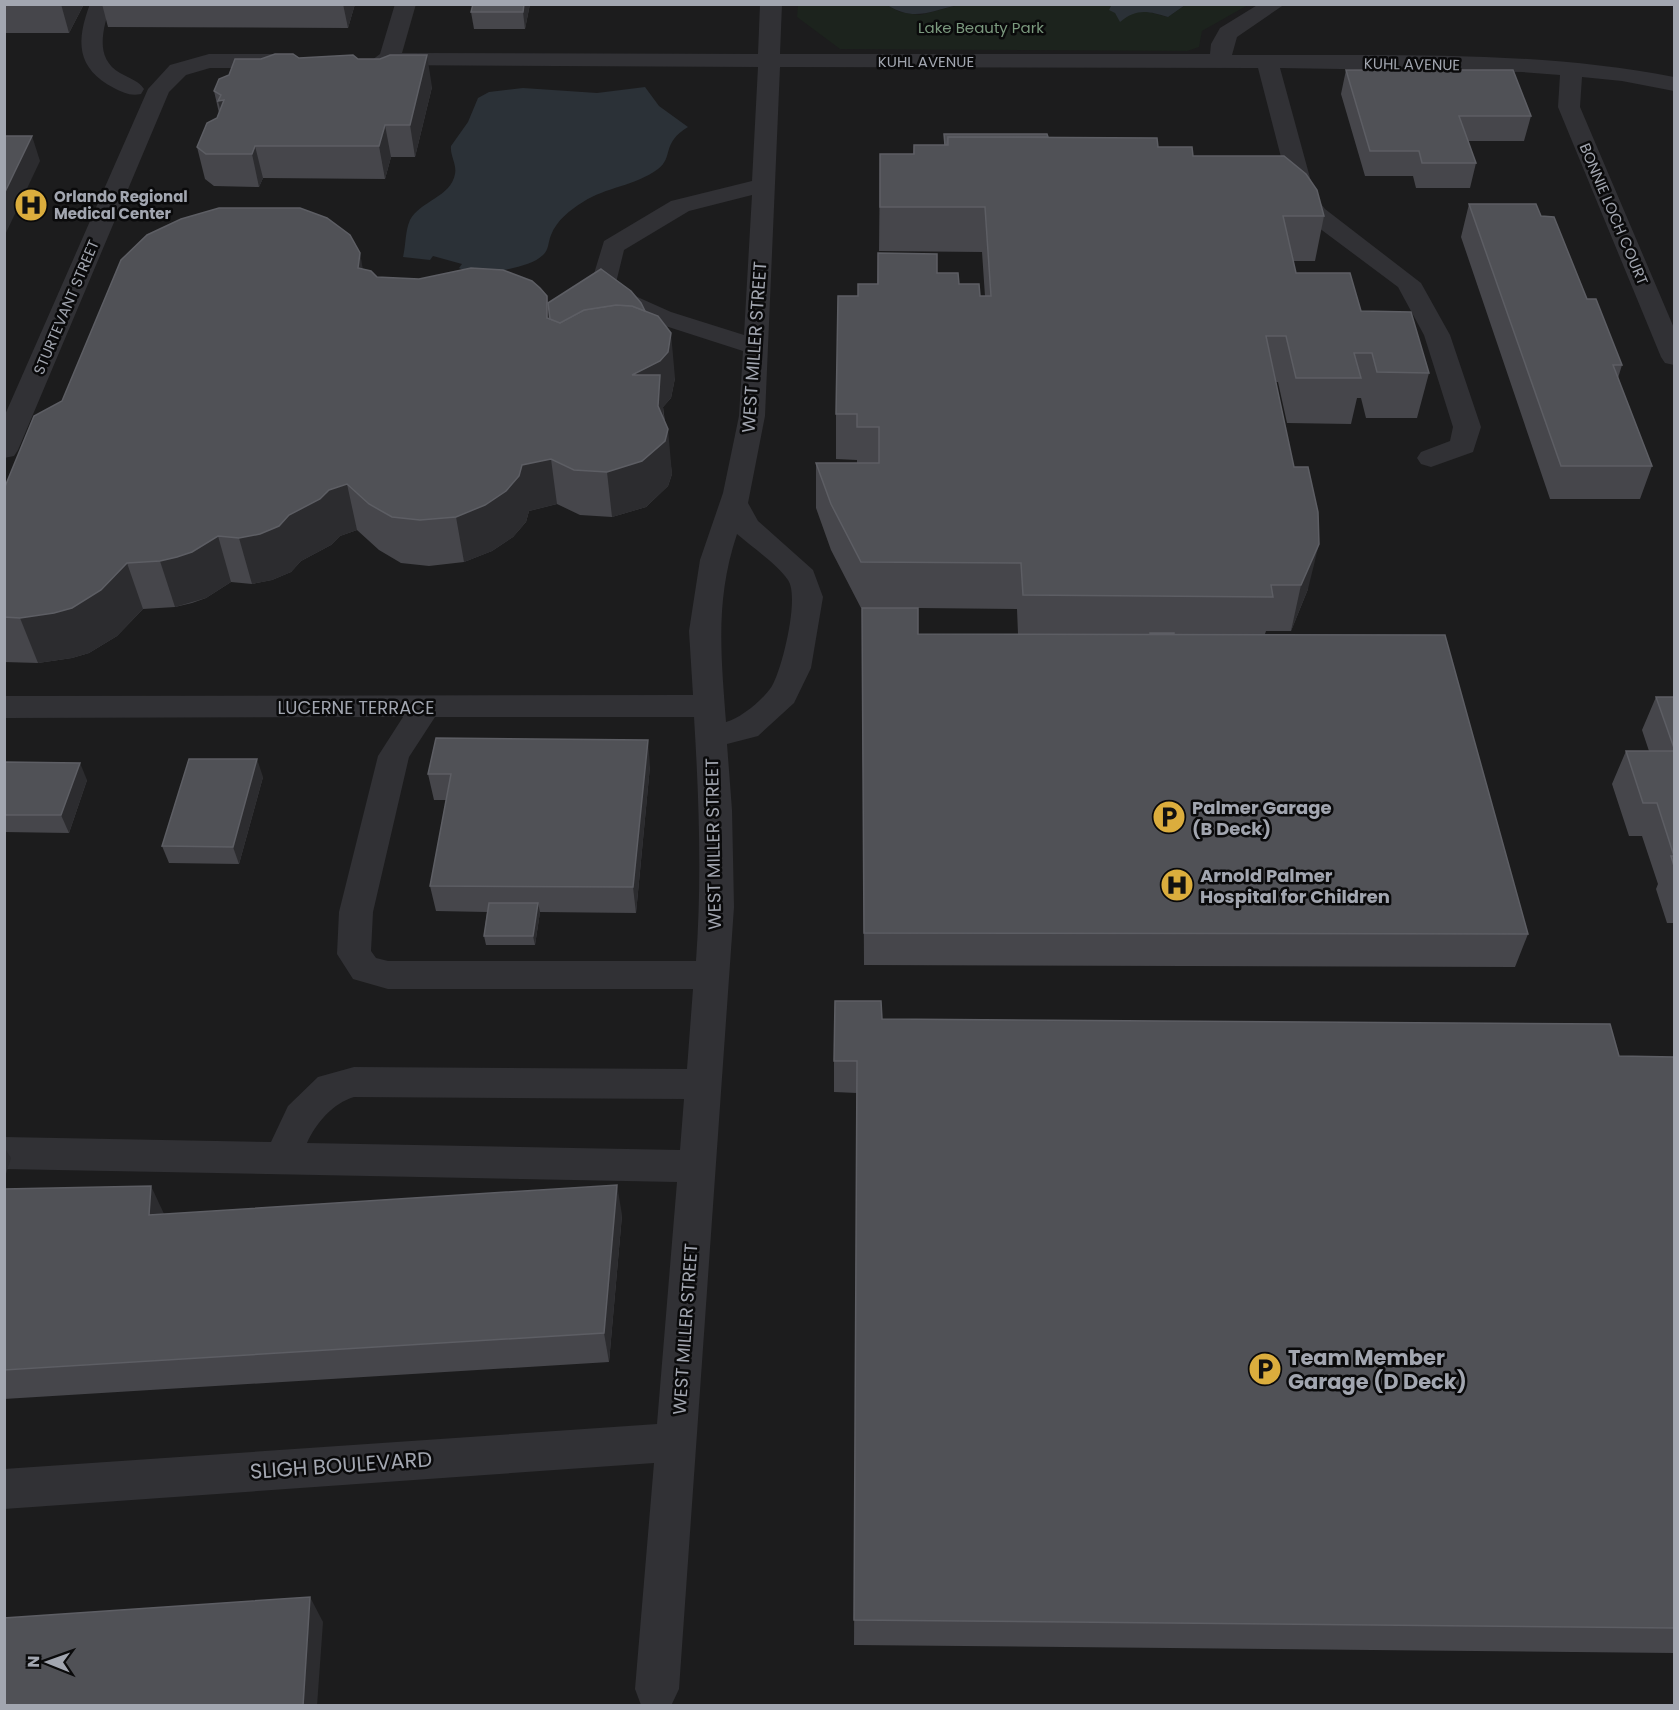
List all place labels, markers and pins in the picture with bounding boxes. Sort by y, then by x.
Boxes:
place label: Orlando Regional Medical Center [54,186,188,224]
hospital icon: Orlando Regional Medical Center [13,187,49,223]
place label: Palmer Garage (B Deck) [1192,795,1332,841]
parking icon: Palmer Garage (B Deck) [1151,799,1187,835]
place label: Arnold Palmer Hospital for Children [1200,863,1390,909]
hospital icon: Arnold Palmer Hospital for Children [1159,867,1195,903]
place label: Team Member Garage (D Deck) [1288,1343,1467,1396]
parking icon: Team Member Garage (D Deck) [1247,1351,1283,1387]

